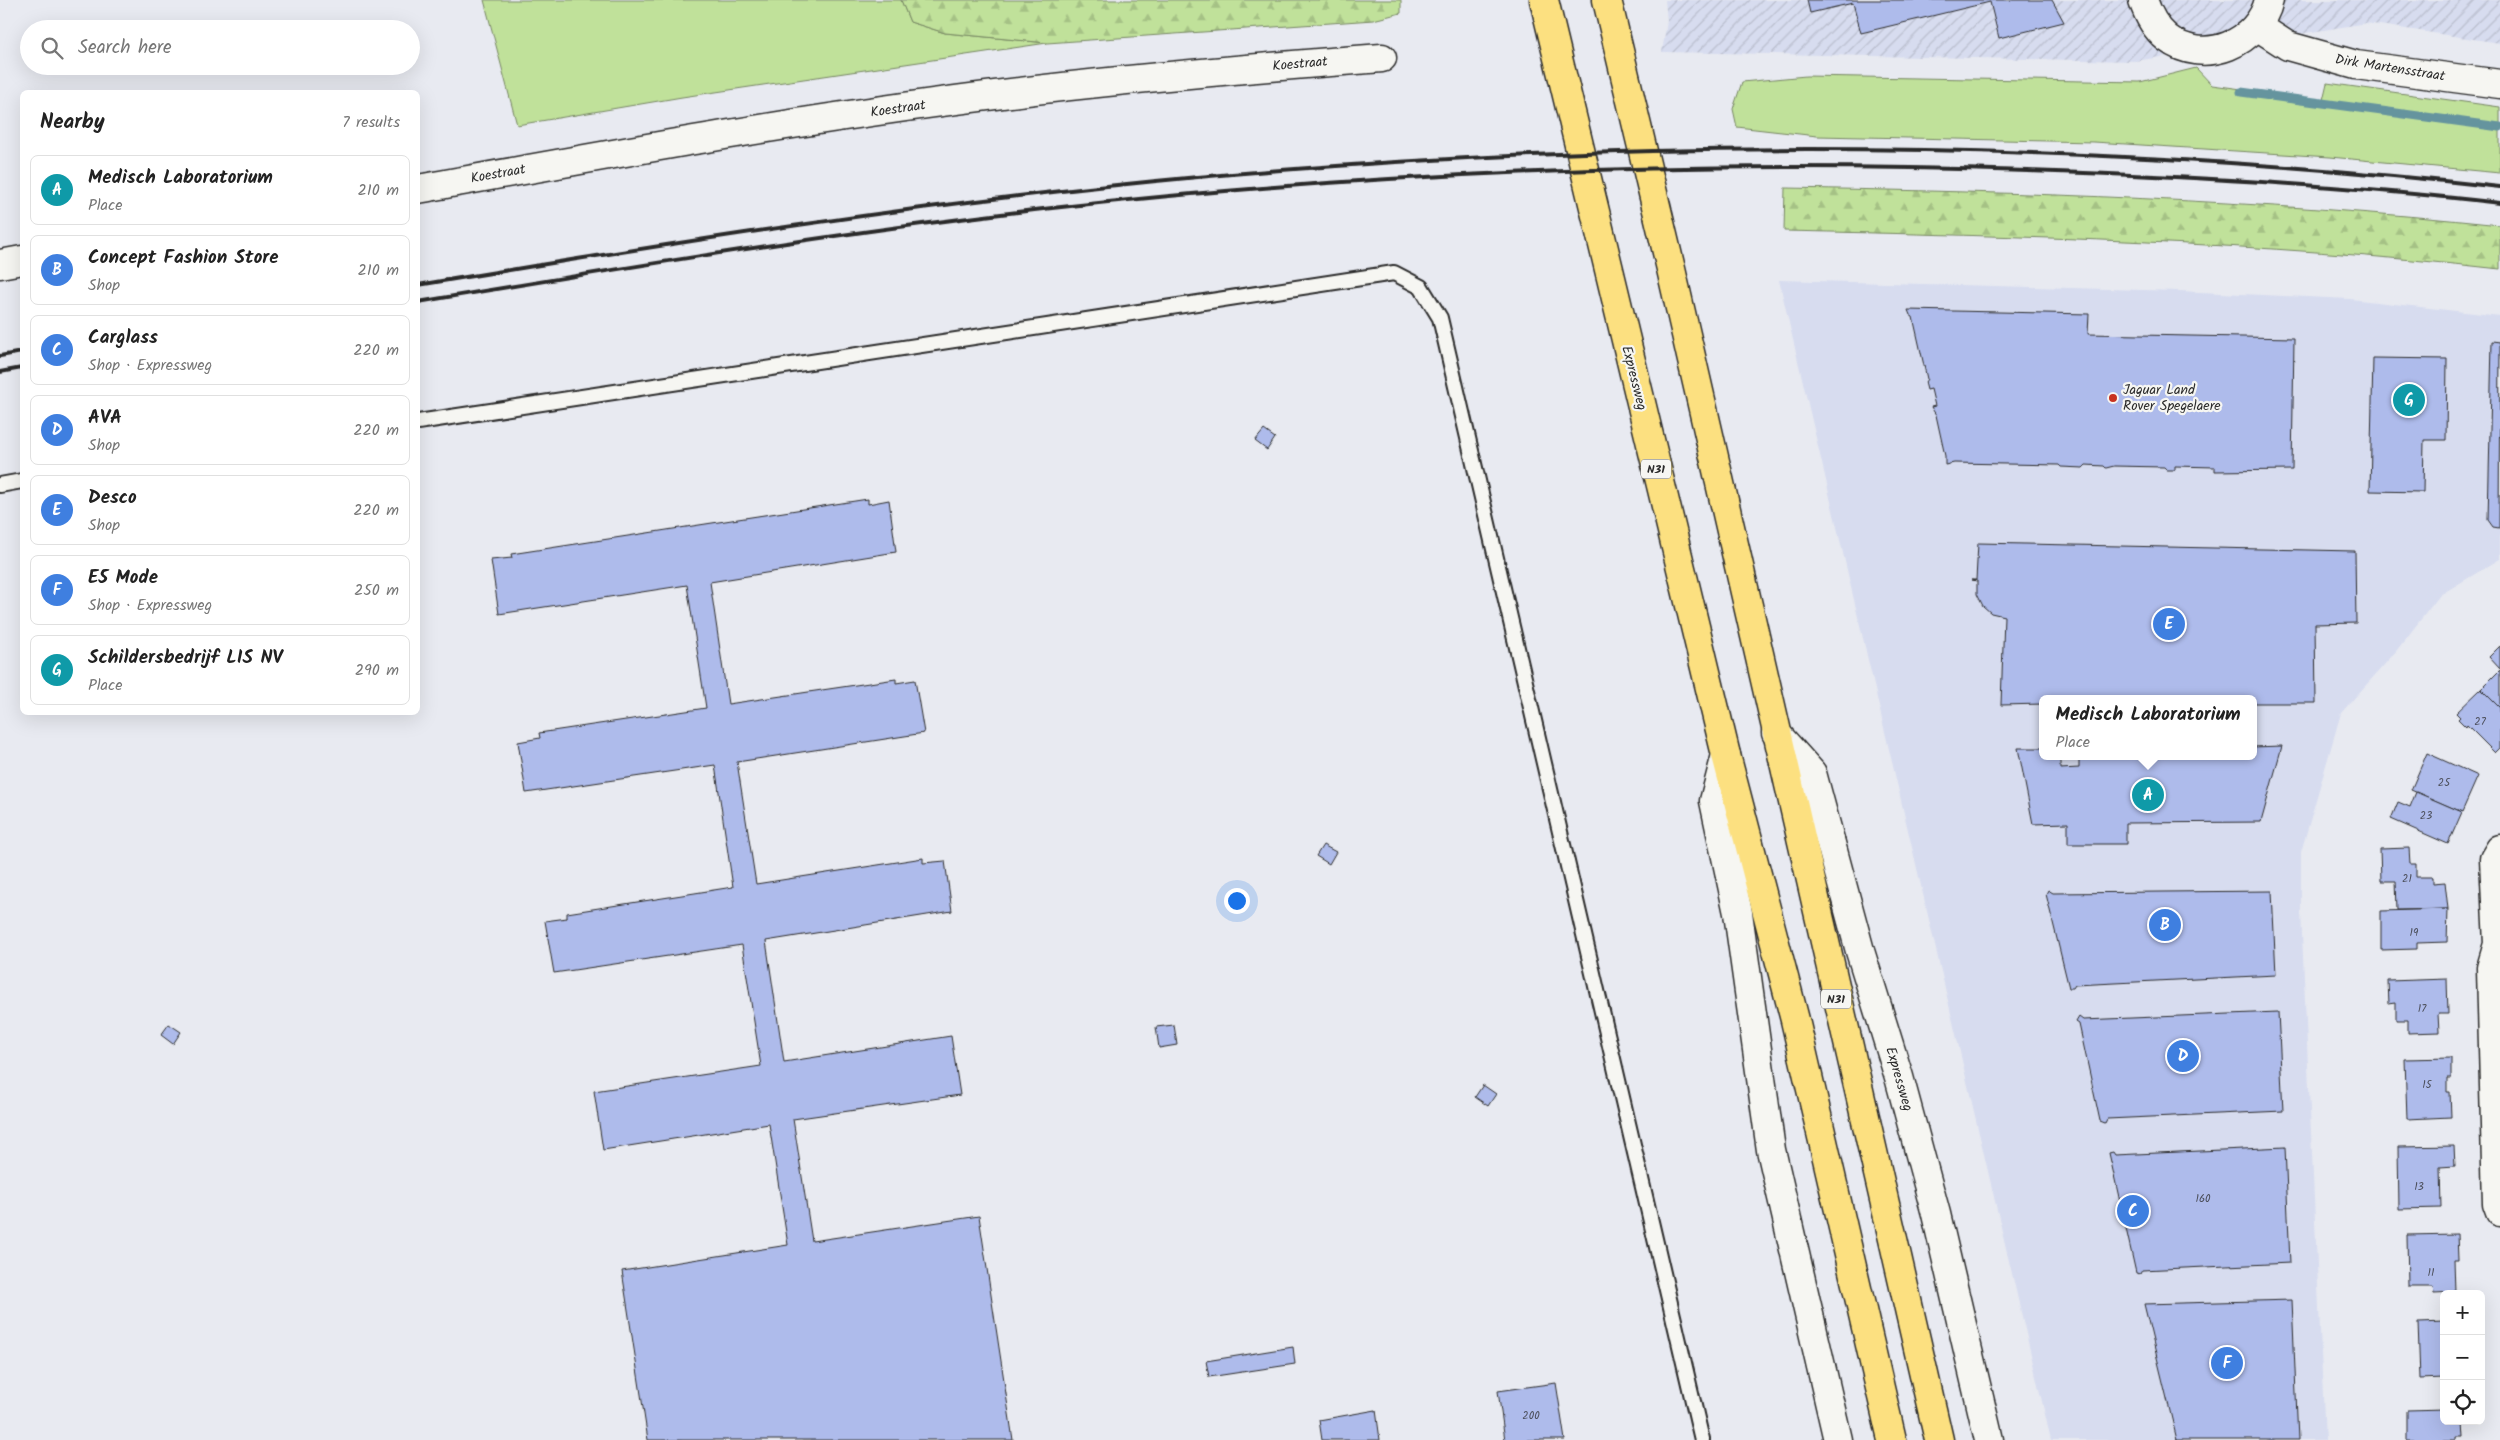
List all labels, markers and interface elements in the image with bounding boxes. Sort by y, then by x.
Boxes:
search box [20,20,420,75]
text: Search here [78,33,172,63]
icon: search [38,34,66,62]
street label: Dirk Martensstraat [2333,48,2447,88]
street label: Koestraat [1271,51,1329,77]
street label: Koestraat [869,94,928,124]
text: Nearby [40,106,105,139]
text: 7 results [342,110,400,135]
street label: Koestraat [469,158,528,190]
text: Medisch Laboratorium [88,163,273,193]
text: A [52,178,62,203]
text: 210 m [358,178,399,203]
text: Place [88,193,122,218]
text: Concept Fashion Store [88,243,278,273]
text: B [52,258,62,283]
text: 210 m [358,258,399,283]
text: Shop [88,273,120,298]
text: Carglass [88,323,158,353]
text: C [52,338,62,363]
text: 220 m [353,338,399,363]
street label: Expressweg [1615,343,1653,413]
text: Shop · Expressweg [88,353,212,378]
place label: Jaguar Land Rover Spegelaere [2123,379,2221,417]
pin: G [2393,381,2425,419]
marker: Jaguar Land Rover Spegelaere [2107,392,2119,404]
text: AVA [88,403,122,433]
text: D [52,418,62,443]
text: 220 m [353,418,399,443]
text: Shop [88,433,120,458]
road number: N31 [1641,459,1671,478]
text: Desco [88,483,137,513]
text: E [53,498,61,523]
text: 220 m [353,498,399,523]
text: Shop [88,513,120,538]
text: E5 Mode [88,563,158,593]
text: F [53,578,61,603]
text: 250 m [354,578,399,603]
text: Shop · Expressweg [88,593,212,618]
pin: E [2153,605,2185,643]
text: Schildersbedrijf LIS NV [88,643,283,673]
text: G [52,658,62,683]
text: 290 m [355,658,399,683]
text: Place [88,673,122,698]
popup [2039,695,2257,760]
text: Medisch Laboratorium [2056,700,2240,730]
house number: 27 [2474,713,2487,731]
text: Place [2056,730,2090,755]
house number: 25 [2438,774,2451,792]
pin: A [2132,776,2164,814]
house number: 23 [2420,807,2432,825]
house number: 21 [2402,870,2412,888]
your location [1224,888,1250,914]
pin: B [2149,906,2181,944]
house number: 19 [2410,924,2419,942]
road number: N31 [1821,990,1851,1009]
house number: 17 [2418,1000,2427,1018]
pin: D [2167,1037,2199,1075]
street label: Expressweg [1879,1044,1919,1114]
house number: 15 [2422,1076,2433,1094]
house number: 13 [2414,1178,2424,1196]
house number: 160 [2195,1190,2211,1208]
pin: C [2117,1192,2149,1230]
house number: 11 [2428,1264,2434,1282]
map controls [2440,1290,2485,1425]
button: + [2440,1290,2485,1335]
button: − [2440,1335,2485,1380]
pin: F [2211,1344,2243,1382]
button: locate [2440,1380,2485,1425]
house number: 200 [1522,1407,1540,1425]

